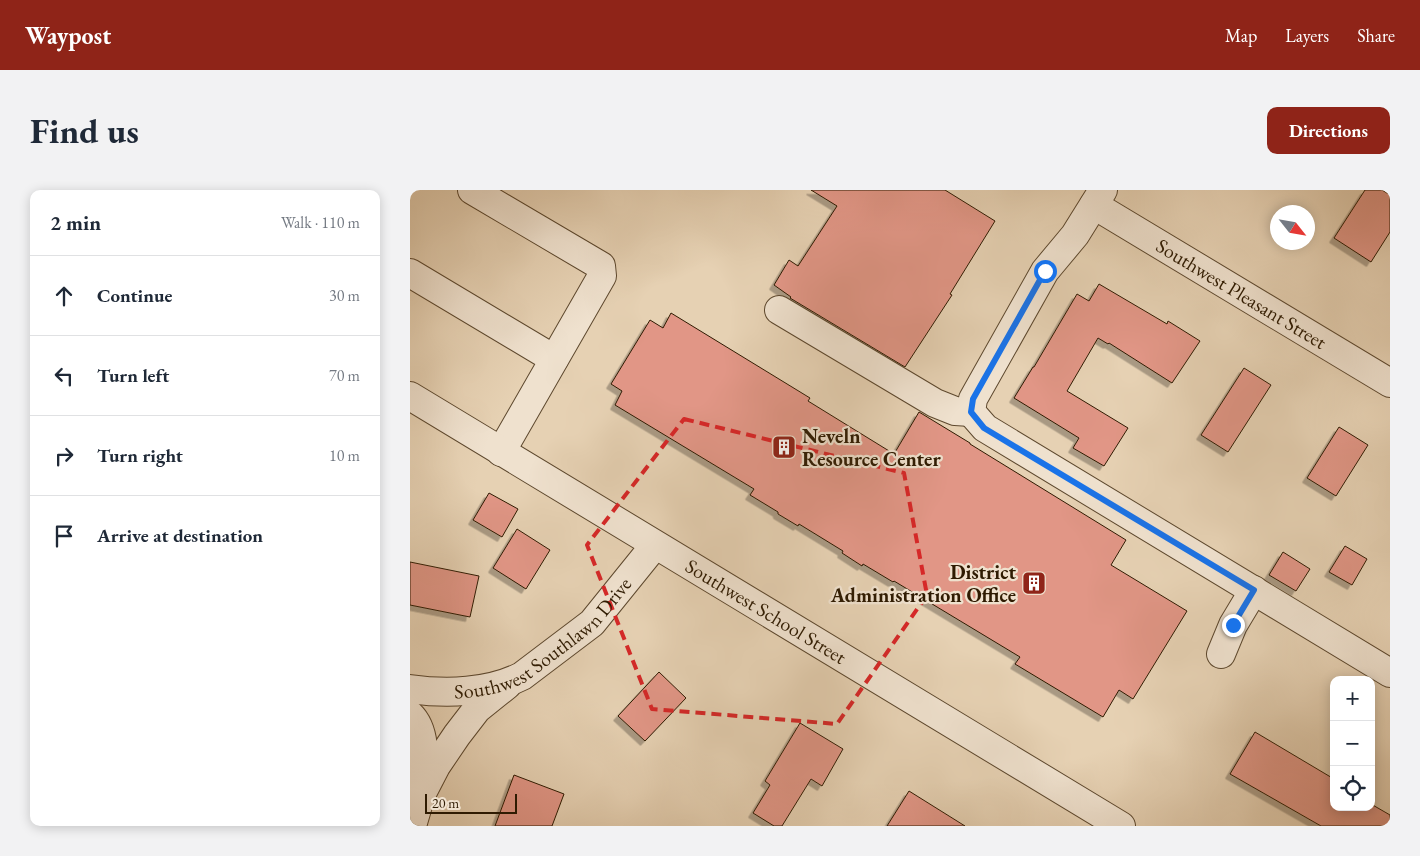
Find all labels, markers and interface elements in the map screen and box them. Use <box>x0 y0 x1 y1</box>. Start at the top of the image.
text: Waypost <box>25 20 111 51</box>
text: Map <box>1225 24 1257 47</box>
text: Layers <box>1285 24 1329 47</box>
text: Share <box>1357 24 1395 47</box>
button: Directions <box>1267 107 1390 154</box>
text: Find us <box>30 108 139 153</box>
north arrow <box>1270 205 1315 250</box>
text: 2 min <box>50 209 101 236</box>
text: Walk · 110 m <box>281 212 360 233</box>
street label: Southwest Pleasant Street <box>1151 232 1332 355</box>
route start <box>1034 260 1057 283</box>
icon: ahead <box>50 282 78 310</box>
text: Continue <box>97 283 172 308</box>
text: 30 m <box>329 285 360 306</box>
icon: left <box>50 362 78 390</box>
text: Turn left <box>97 363 169 388</box>
text: 70 m <box>329 365 360 386</box>
place label: Neveln Resource Center <box>802 423 941 472</box>
building icon: Neveln Resource Center <box>771 434 797 460</box>
icon: right <box>50 442 78 470</box>
text: Turn right <box>97 443 183 468</box>
text: 10 m <box>329 445 360 466</box>
icon: arrive <box>50 522 78 550</box>
text: Arrive at destination <box>97 523 263 548</box>
street label: Southwest School Street <box>681 553 852 670</box>
place label: District Administration Office <box>830 559 1016 608</box>
building icon: District Administration Office <box>1021 570 1047 596</box>
street label: Southwest Southlawn Drive <box>454 572 637 705</box>
route end <box>1222 614 1245 637</box>
map controls <box>1330 676 1375 811</box>
button: + <box>1330 676 1375 721</box>
button: − <box>1330 721 1375 766</box>
button: locate <box>1330 766 1375 811</box>
scale bar <box>425 791 518 814</box>
text: 20 m <box>432 794 459 812</box>

